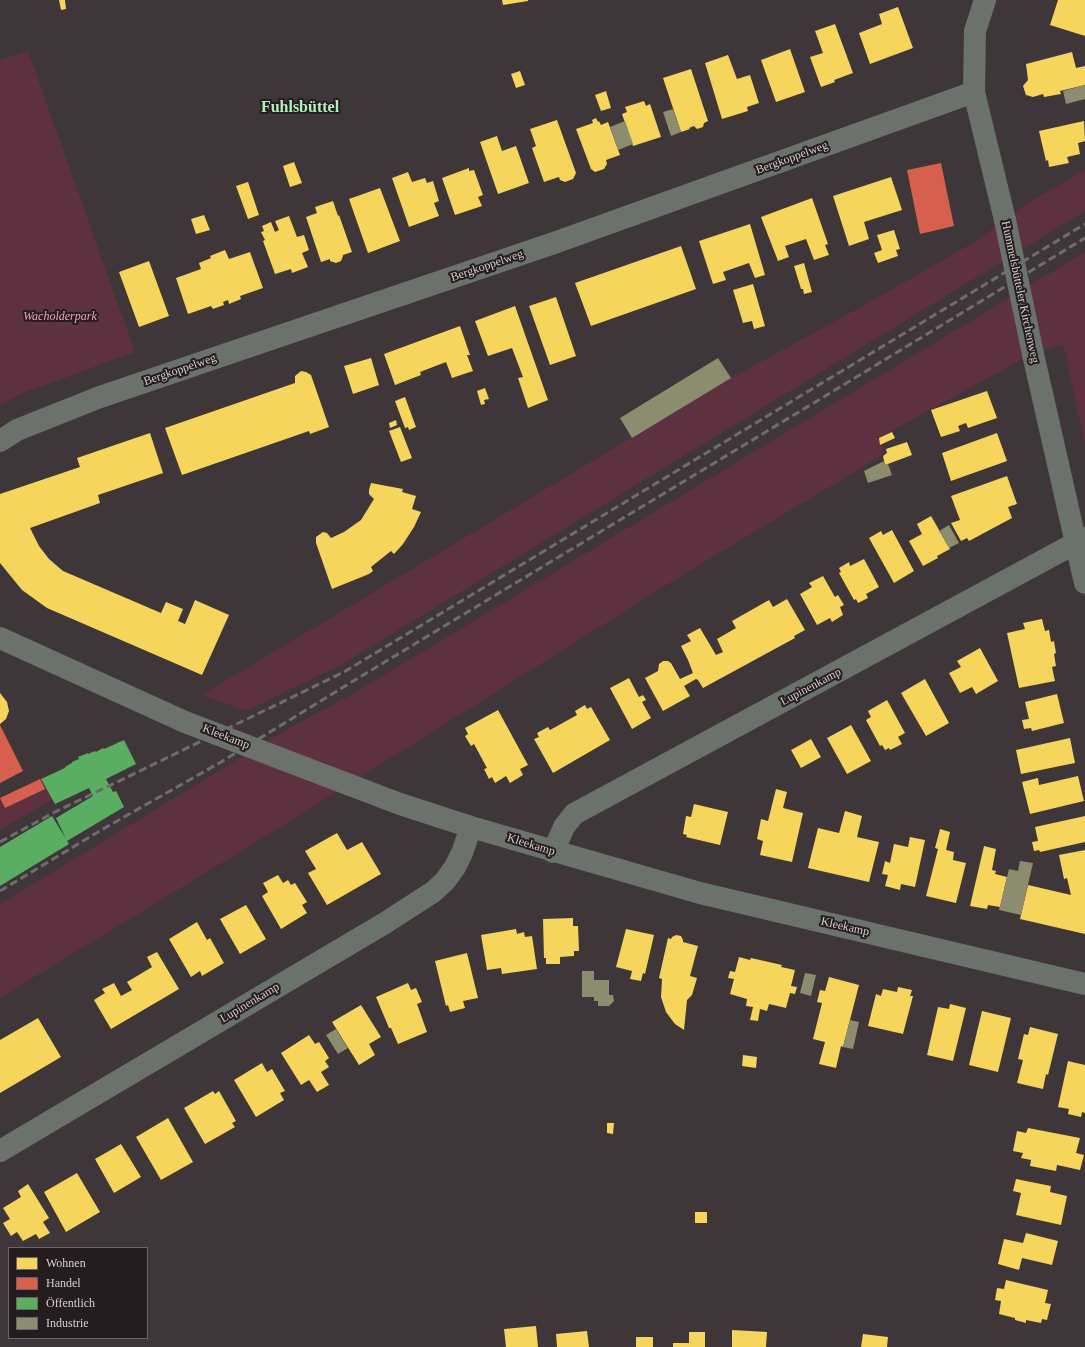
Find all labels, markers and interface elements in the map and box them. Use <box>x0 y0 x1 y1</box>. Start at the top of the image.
district label: Fuhlsbüttel <box>261 98 339 118</box>
street label: Bergkoppelweg <box>754 138 830 178</box>
street label: Hummelsbütteler Kirchenweg <box>998 220 1042 364</box>
street label: Bergkoppelweg <box>449 247 525 285</box>
park label: Wacholderpark <box>23 310 97 324</box>
street label: Bergkoppelweg <box>142 351 218 389</box>
street label: Lupinenkamp <box>778 665 844 709</box>
street label: Kleekamp <box>200 721 252 753</box>
street label: Kleekamp <box>505 831 557 859</box>
street label: Kleekamp <box>819 914 871 940</box>
street label: Lupinenkamp <box>218 980 282 1026</box>
legend <box>8 1247 148 1339</box>
text: Wohnen <box>46 1256 86 1270</box>
text: Handel <box>46 1276 81 1290</box>
text: Öffentlich <box>46 1296 95 1310</box>
text: Industrie <box>46 1316 89 1330</box>

